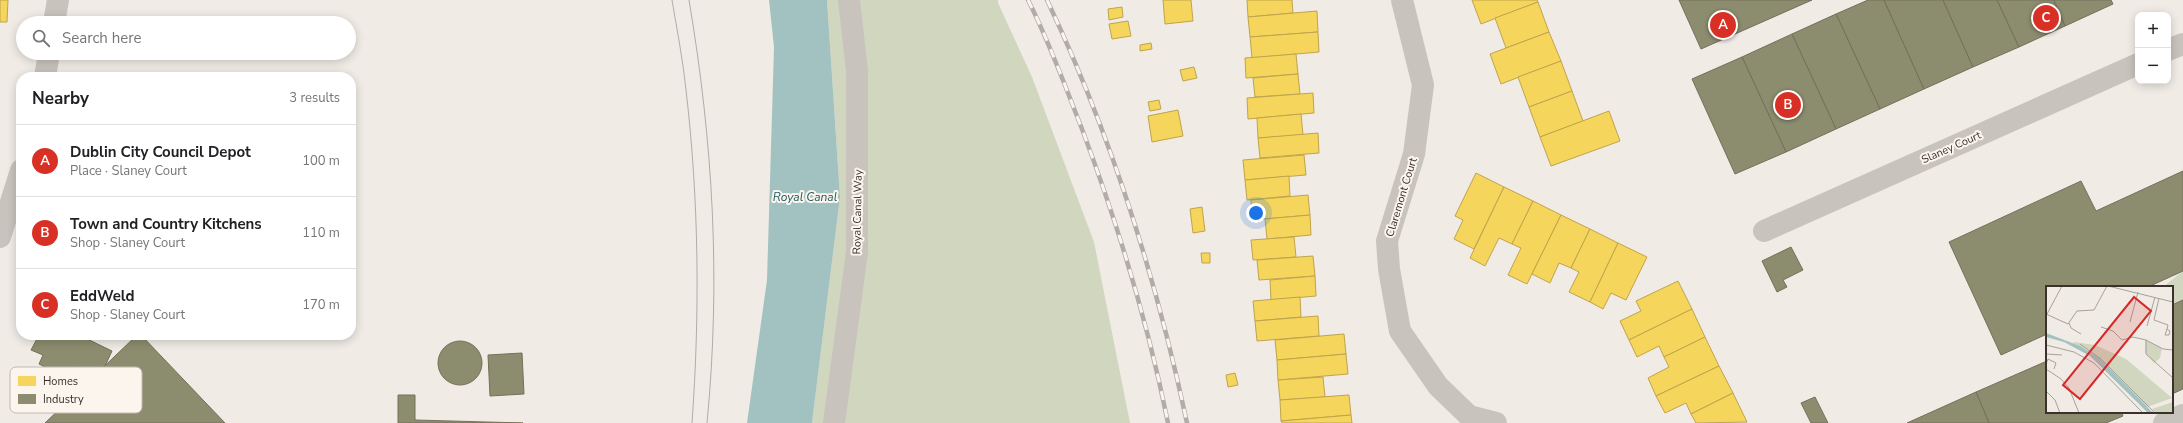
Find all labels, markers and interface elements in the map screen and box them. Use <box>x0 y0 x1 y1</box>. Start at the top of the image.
pin: C <box>2033 3 2059 33</box>
pin: A <box>1710 10 1736 40</box>
map controls <box>2135 12 2171 84</box>
button: + <box>2135 12 2171 48</box>
search box <box>16 16 356 60</box>
icon: search <box>30 27 52 49</box>
text: Search here <box>62 28 142 48</box>
button: − <box>2135 48 2171 84</box>
text: Nearby <box>32 87 89 110</box>
text: 3 results <box>289 89 340 107</box>
pin: B <box>1775 90 1801 120</box>
street label: Slaney Court <box>1919 128 1984 167</box>
text: Dublin City Council Depot <box>70 142 251 162</box>
text: A <box>40 152 50 170</box>
text: 100 m <box>302 152 340 170</box>
street label: Claremont Court <box>1382 156 1421 239</box>
text: Place · Slaney Court <box>70 162 187 180</box>
street label: Royal Canal Way <box>849 169 866 255</box>
water label: Royal Canal <box>773 189 838 205</box>
your location <box>1246 203 1266 223</box>
text: Town and Country Kitchens <box>70 214 262 234</box>
text: B <box>41 224 49 242</box>
text: 110 m <box>302 224 340 242</box>
text: Shop · Slaney Court <box>70 234 185 252</box>
text: EddWeld <box>70 286 135 306</box>
inset map <box>2046 286 2173 413</box>
text: C <box>41 296 49 314</box>
text: 170 m <box>302 296 340 314</box>
text: Shop · Slaney Court <box>70 306 185 324</box>
legend <box>10 367 142 413</box>
text: Homes <box>43 374 78 389</box>
text: Industry <box>43 392 84 407</box>

